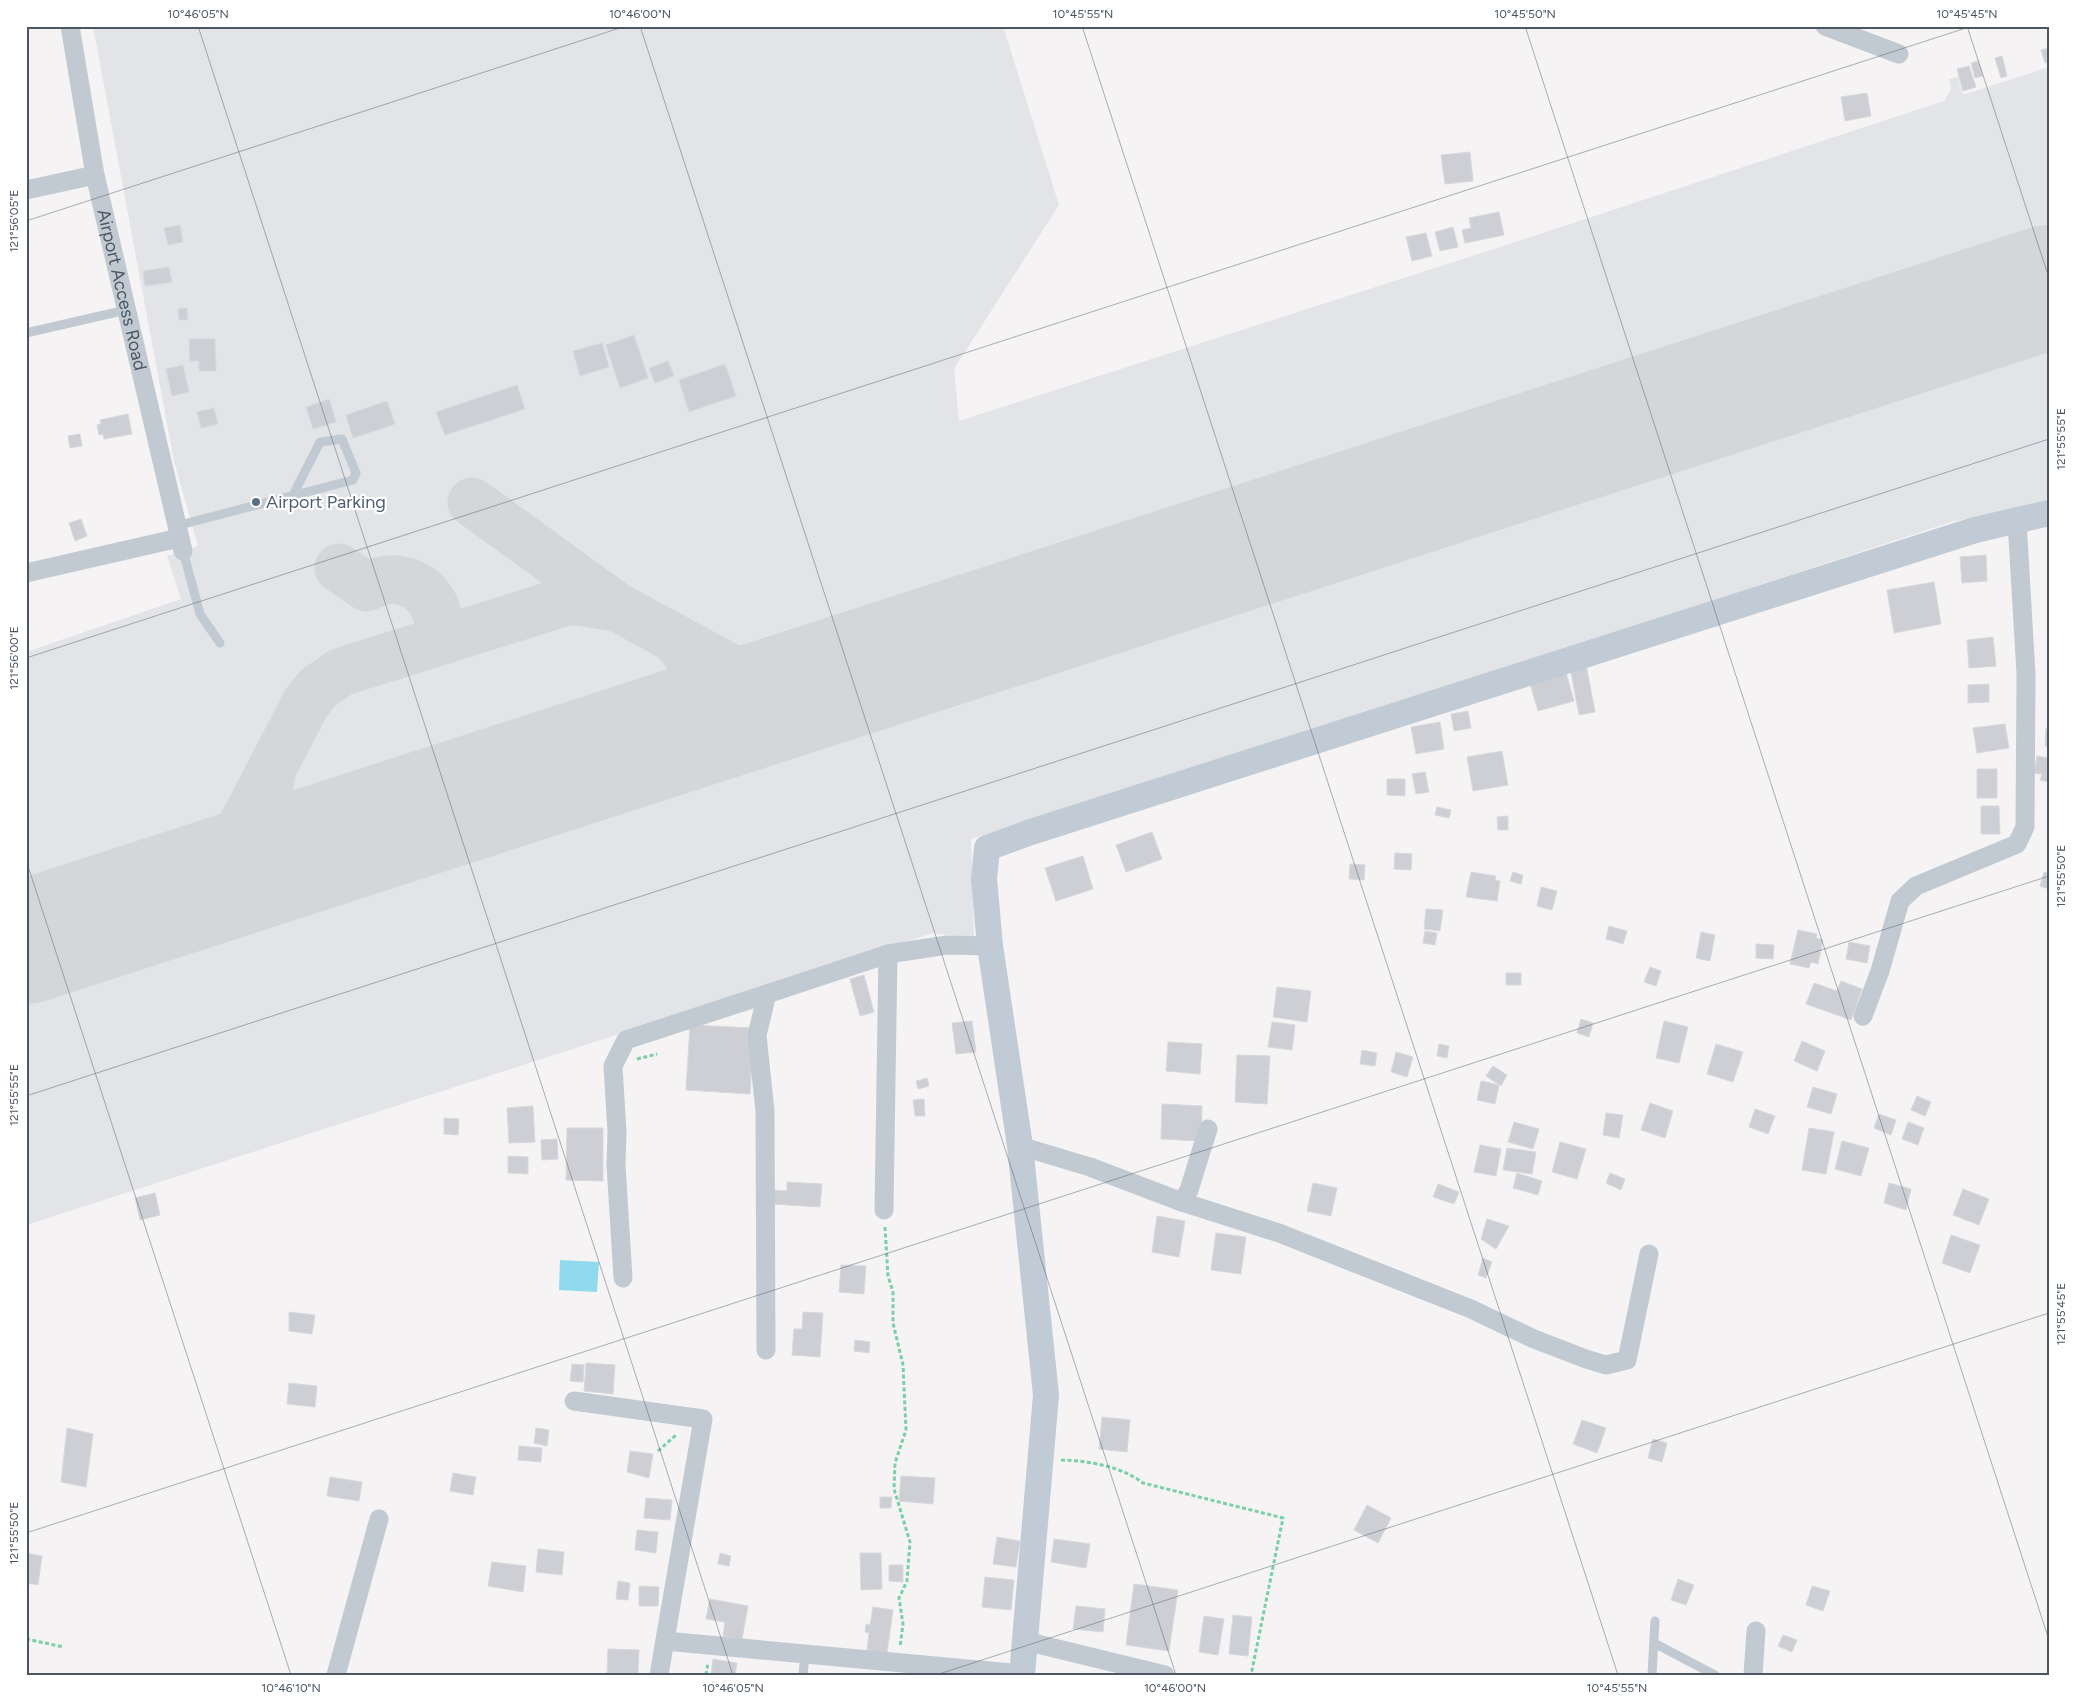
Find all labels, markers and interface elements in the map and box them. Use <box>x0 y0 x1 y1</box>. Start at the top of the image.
text: 10°46'05"N <box>167 7 229 21</box>
text: 10°46'00"N <box>609 7 671 21</box>
text: 10°45'55"N <box>1053 7 1113 21</box>
text: 10°45'50"N <box>1494 7 1556 21</box>
text: 10°45'45"N <box>1936 7 1998 21</box>
text: 121°56'05"E <box>7 190 21 252</box>
street label: Airport Access Road <box>92 207 151 373</box>
text: 121°55'55"E <box>2054 408 2068 470</box>
place label: Airport Parking <box>266 491 386 513</box>
marker: Airport Parking <box>250 496 262 508</box>
text: 121°56'00"E <box>7 626 21 690</box>
text: 121°55'50"E <box>2054 845 2068 907</box>
text: 121°55'55"E <box>7 1064 21 1126</box>
text: 121°55'45"E <box>2054 1283 2068 1345</box>
text: 121°55'50"E <box>7 1502 21 1564</box>
text: 10°46'10"N <box>261 1681 321 1695</box>
text: 10°46'05"N <box>702 1681 764 1695</box>
text: 10°46'00"N <box>1144 1681 1206 1695</box>
text: 10°45'55"N <box>1587 1681 1647 1695</box>

